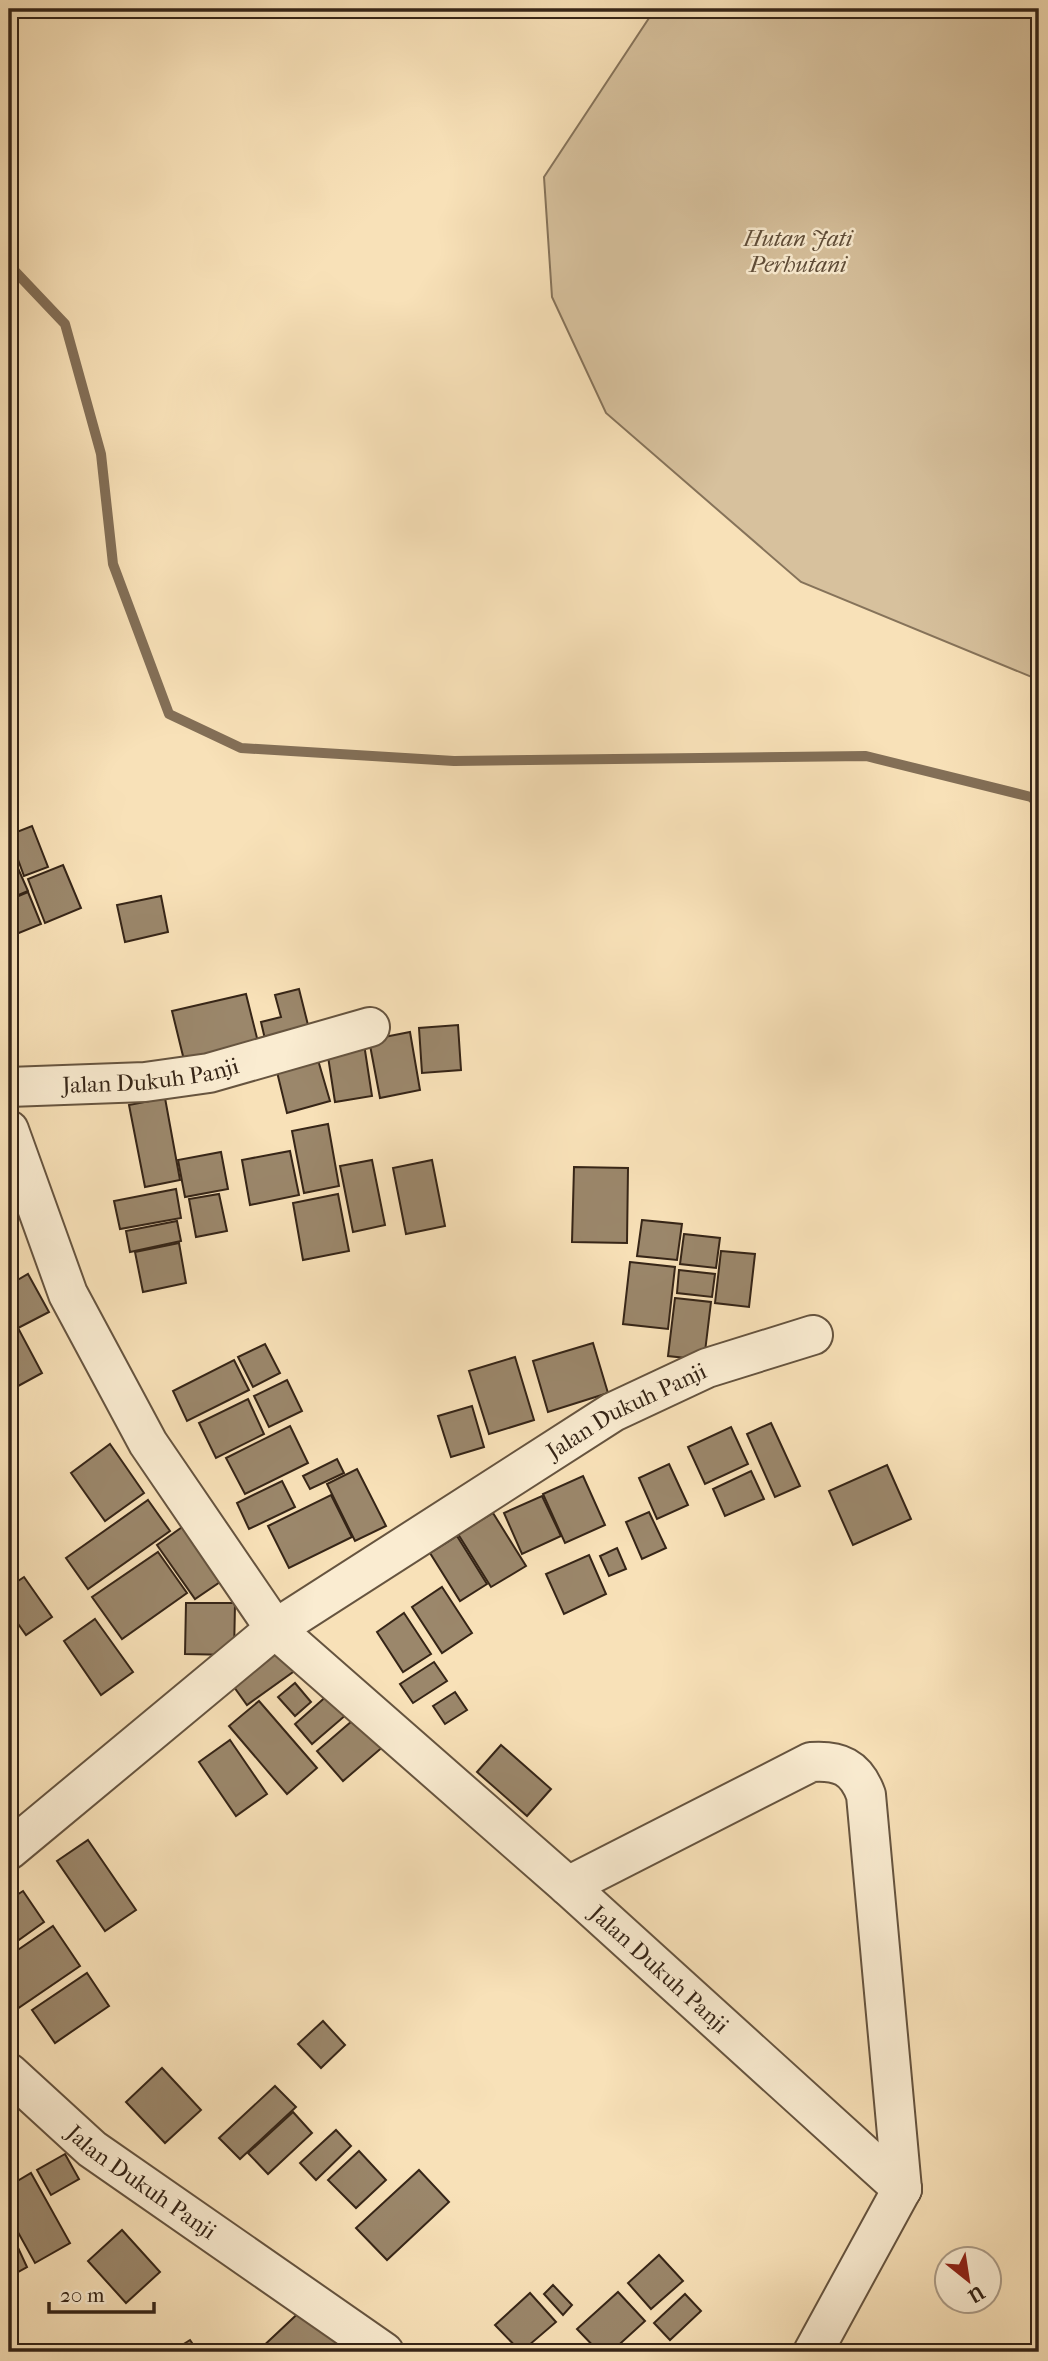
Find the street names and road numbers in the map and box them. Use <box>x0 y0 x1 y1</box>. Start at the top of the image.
street label: Jalan Dukuh Panji <box>60 1052 242 1099</box>
street label: Jalan Dukuh Panji <box>540 1357 711 1466</box>
street label: Jalan Dukuh Panji <box>583 1898 734 2039</box>
street label: Jalan Dukuh Panji <box>59 2118 221 2245</box>

